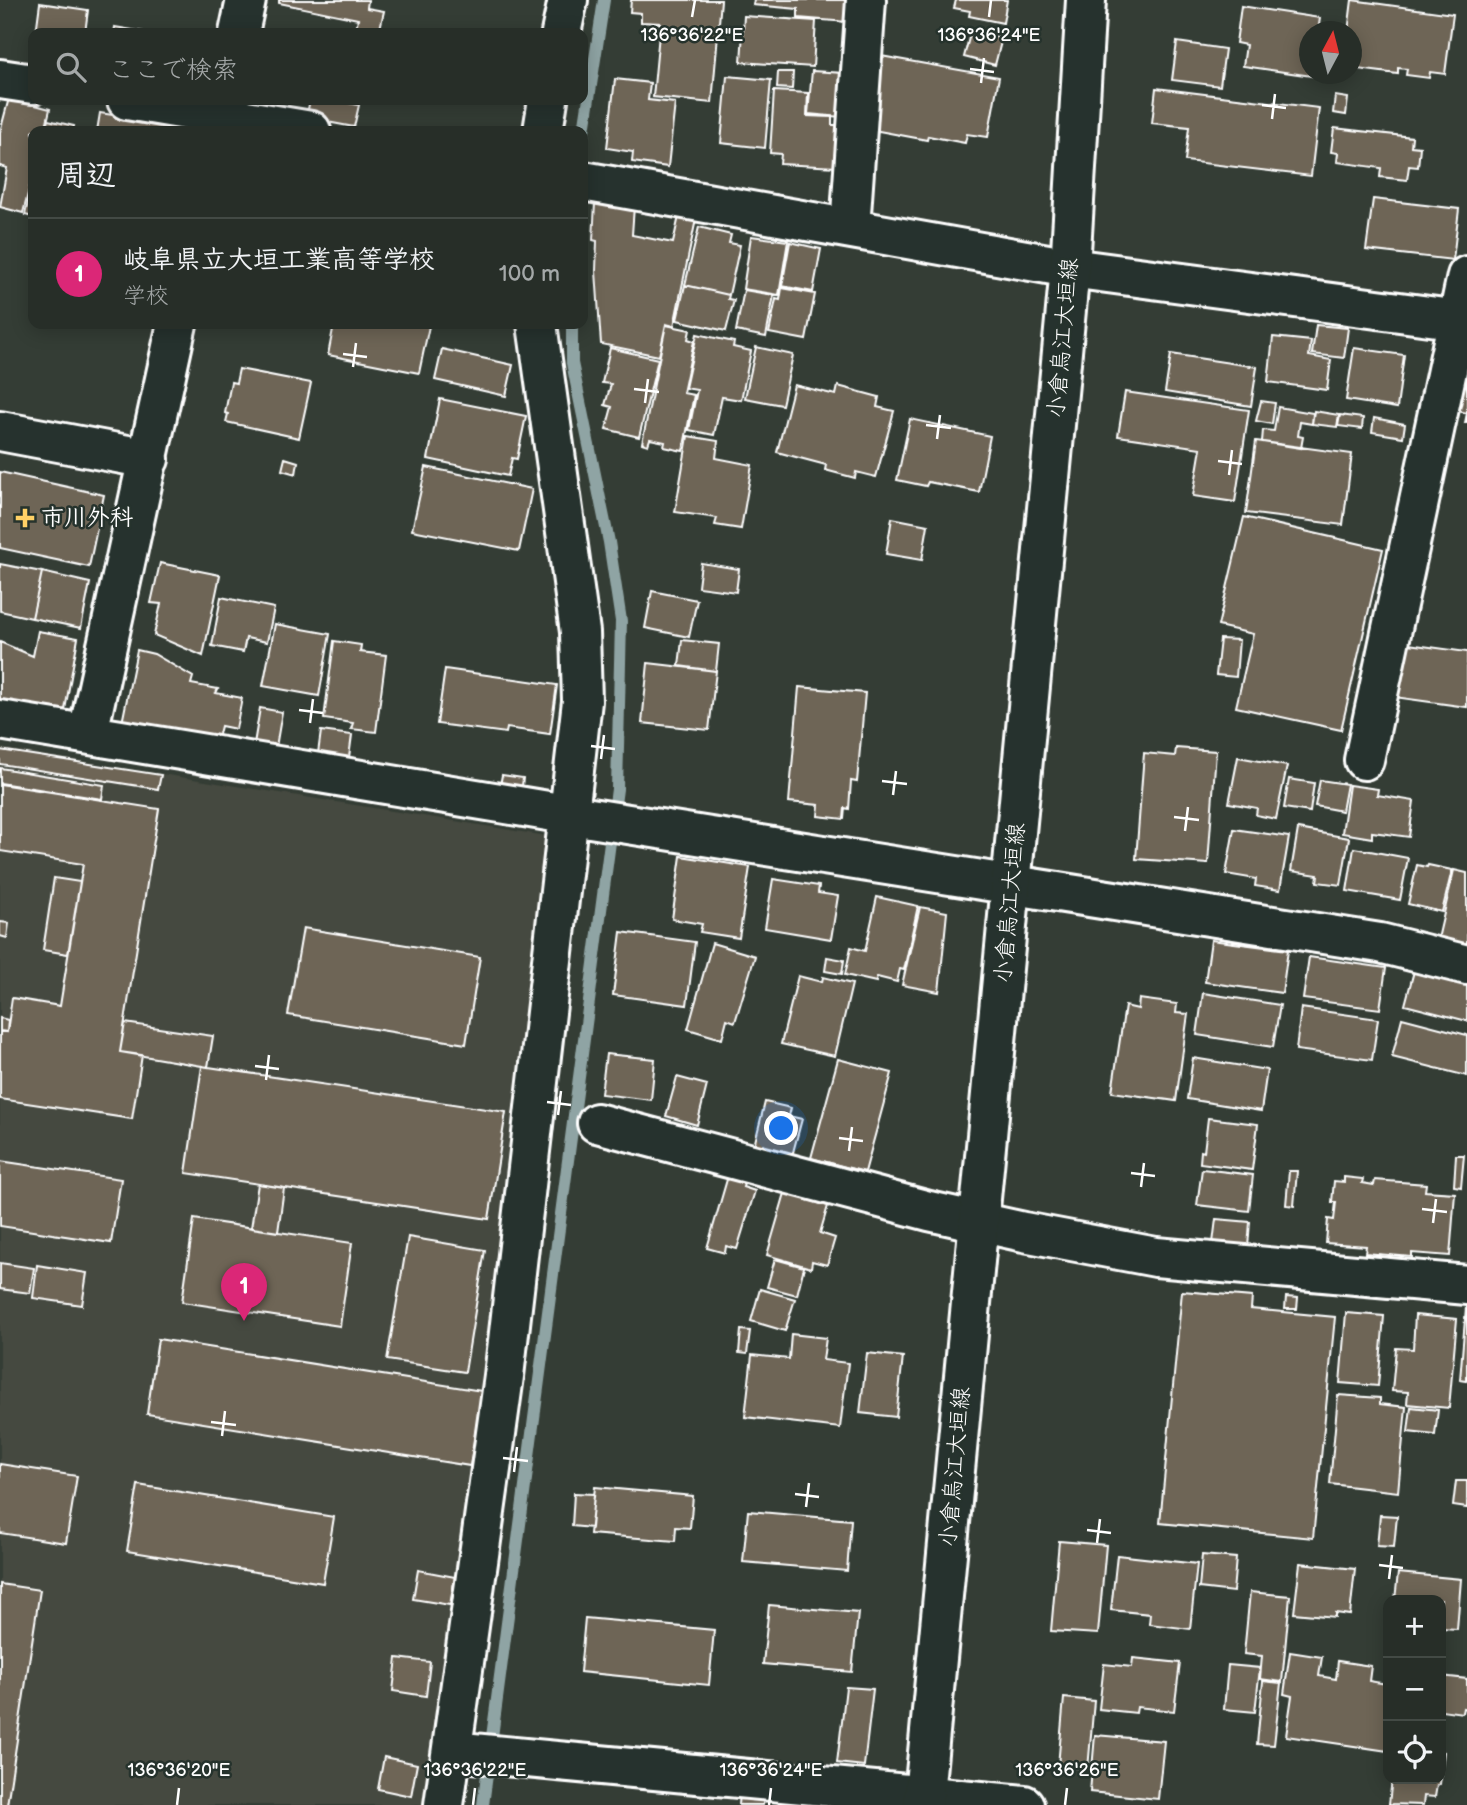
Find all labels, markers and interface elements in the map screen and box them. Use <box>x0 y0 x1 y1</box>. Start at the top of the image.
north arrow <box>1299 21 1362 84</box>
text: 136°36'22"E <box>641 25 744 46</box>
text: 136°36'24"E <box>938 25 1041 46</box>
search box <box>28 28 588 105</box>
icon: search <box>52 48 90 86</box>
text: ここで検索 <box>108 55 238 86</box>
text: 周辺 <box>56 158 116 194</box>
text: 岐阜県立大垣工業高等学校 <box>123 245 435 276</box>
street label: 小倉烏江大垣線 <box>1042 257 1084 419</box>
text: 1 <box>74 260 84 288</box>
text: 100 m <box>499 260 560 288</box>
text: 学校 <box>123 282 169 310</box>
place label: 市川外科 <box>41 504 133 532</box>
marker: 市川外科 <box>15 508 35 528</box>
street label: 小倉烏江大垣線 <box>989 822 1031 984</box>
your location <box>764 1111 798 1145</box>
pin: 1 <box>221 1263 267 1321</box>
street label: 小倉烏江大垣線 <box>934 1386 976 1548</box>
map controls <box>1383 1595 1446 1784</box>
button: + <box>1383 1595 1446 1658</box>
button: − <box>1383 1658 1446 1721</box>
button: locate <box>1383 1721 1446 1784</box>
text: 136°36'20"E <box>128 1760 231 1781</box>
text: 136°36'22"E <box>424 1760 527 1781</box>
text: 136°36'24"E <box>720 1760 823 1781</box>
text: 136°36'26"E <box>1015 1760 1119 1781</box>

